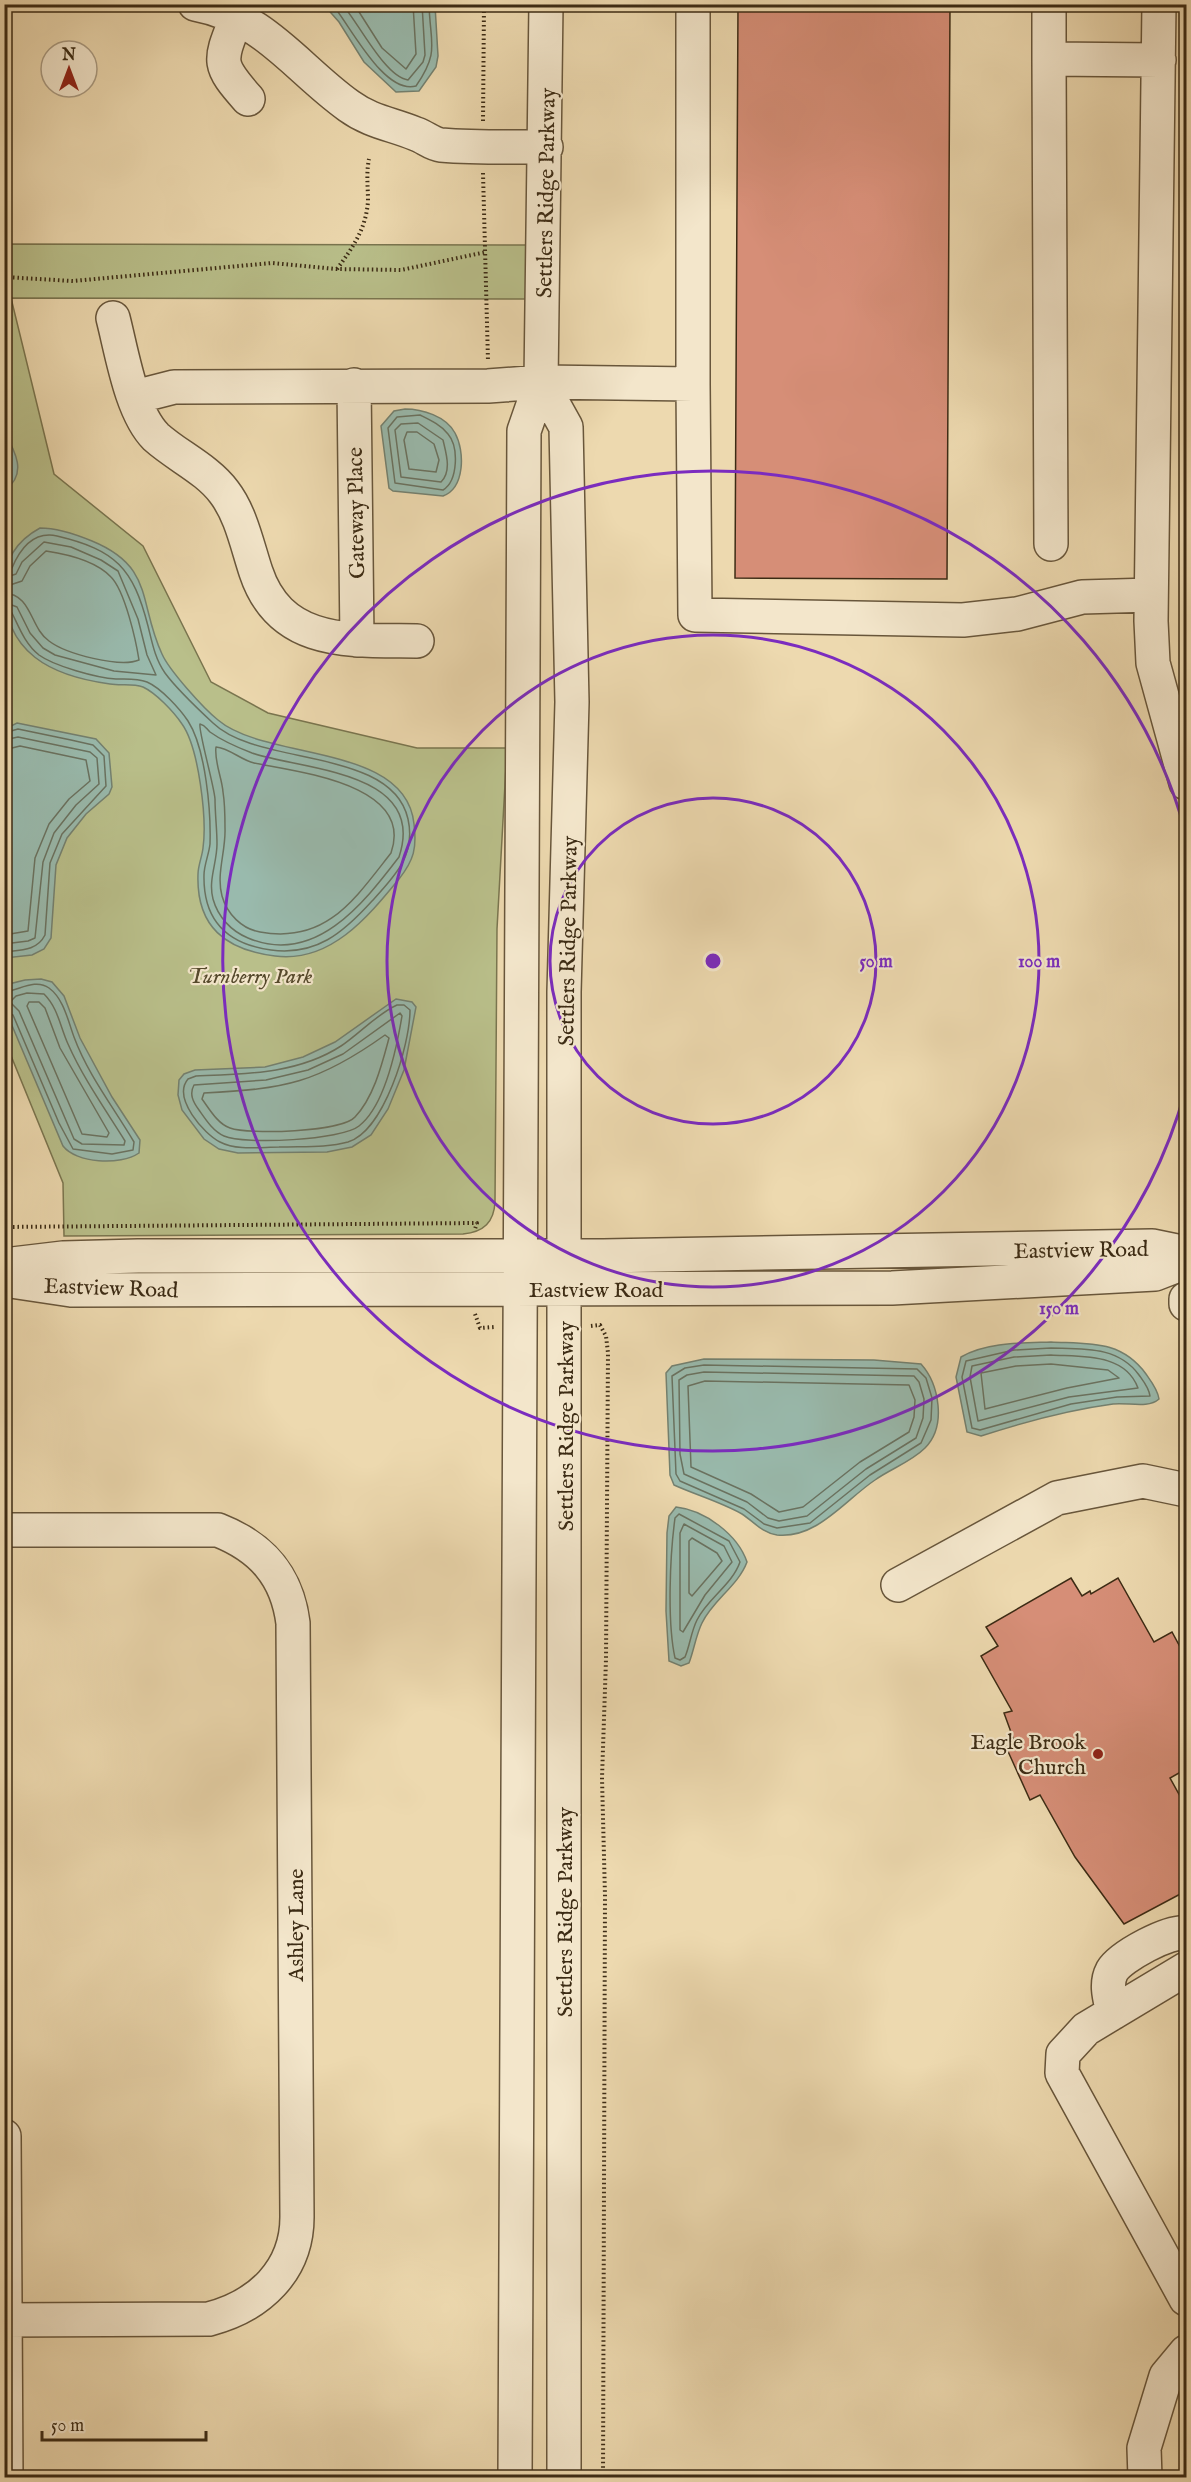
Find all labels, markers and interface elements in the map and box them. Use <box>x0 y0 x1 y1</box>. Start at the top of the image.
north arrow <box>39 39 99 99</box>
text: N <box>61 46 76 66</box>
street label: Settlers Ridge Parkway <box>531 87 563 298</box>
street label: Gateway Place <box>342 447 372 579</box>
street label: Settlers Ridge Parkway <box>553 835 585 1046</box>
centre of rings <box>703 951 723 971</box>
text: 50 m <box>859 951 893 974</box>
text: 100 m <box>1018 951 1060 974</box>
park label: Turnberry Park <box>188 963 312 991</box>
street label: Eastview Road <box>1013 1236 1149 1266</box>
street label: Eastview Road <box>43 1273 179 1305</box>
street label: Eastview Road <box>529 1277 664 1305</box>
text: 150 m <box>1039 1298 1079 1321</box>
street label: Settlers Ridge Parkway <box>553 1321 581 1531</box>
place label: Eagle Brook Church <box>970 1729 1086 1782</box>
marker: Eagle Brook Church <box>1091 1747 1105 1761</box>
street label: Settlers Ridge Parkway <box>552 1807 580 2017</box>
street label: Ashley Lane <box>283 1869 311 1982</box>
scale bar <box>42 2404 206 2442</box>
text: 50 m <box>51 2415 84 2438</box>

